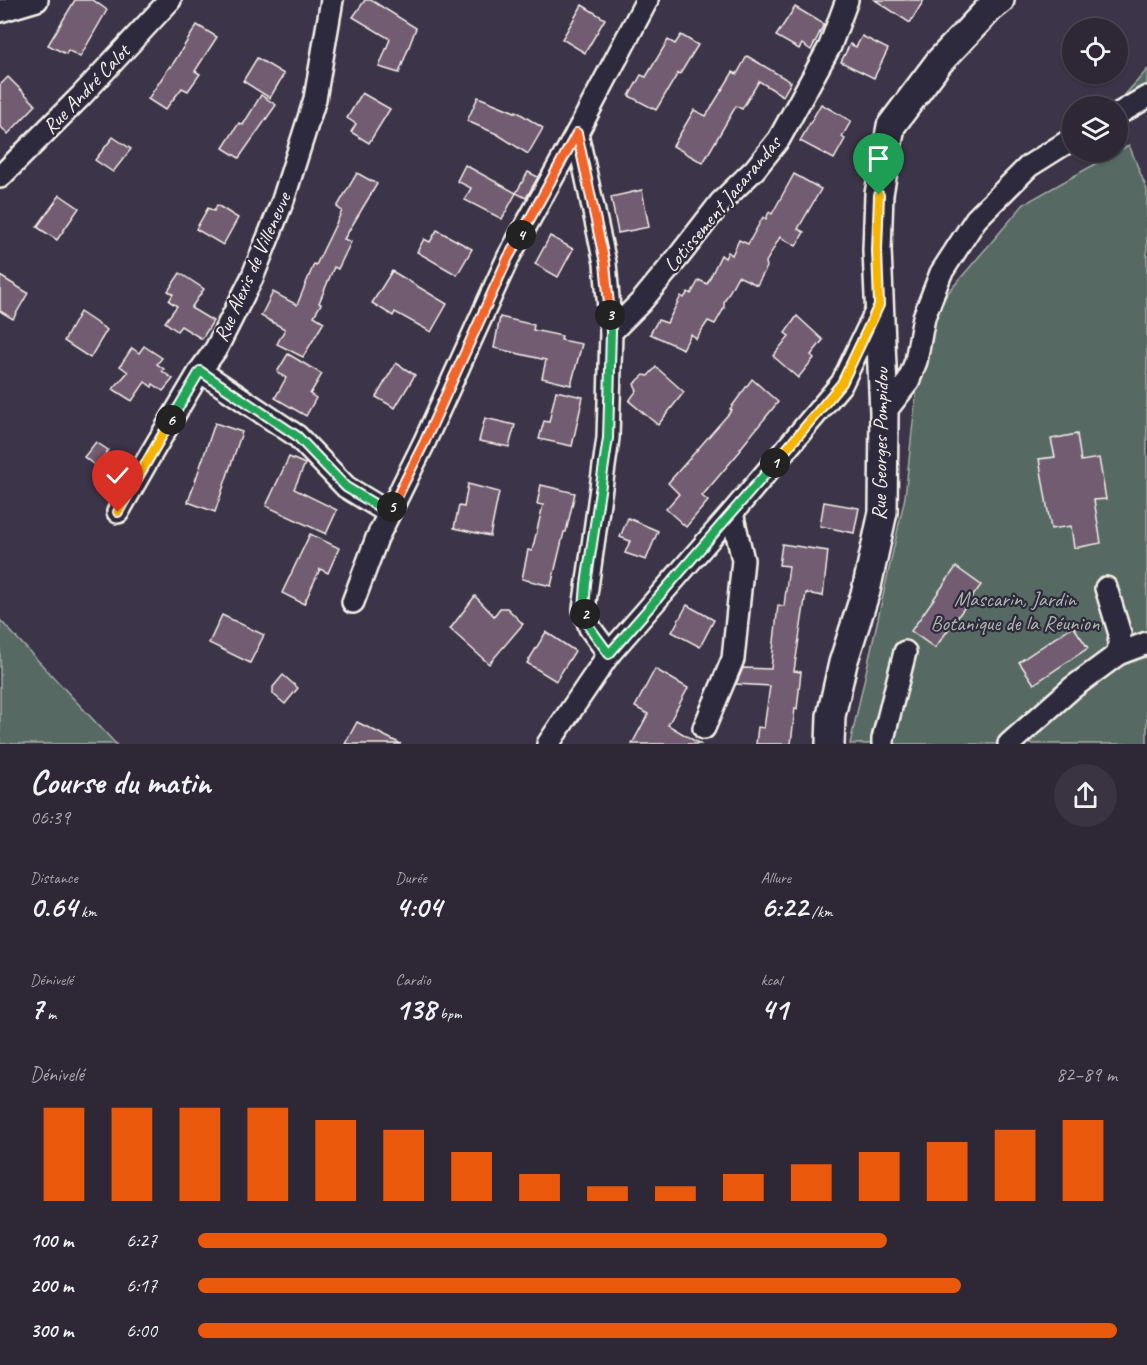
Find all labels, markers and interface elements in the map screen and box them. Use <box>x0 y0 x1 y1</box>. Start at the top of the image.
map controls <box>1062 18 1128 162</box>
button: locate <box>1062 18 1128 84</box>
street label: Rue André Calot <box>37 37 137 139</box>
button: layers <box>1062 96 1128 162</box>
street label: Lotissement Jacarandas <box>658 129 788 277</box>
pin <box>853 133 904 195</box>
icon: arrive <box>862 142 895 175</box>
street label: Rue Alexis de Villeneuve <box>207 186 297 346</box>
pin: 4 <box>506 220 536 250</box>
text: 4 <box>517 225 525 245</box>
pin: 3 <box>595 300 625 330</box>
text: 3 <box>606 305 614 325</box>
street label: Rue Georges Pompidou <box>866 366 894 521</box>
pin: 6 <box>156 405 186 435</box>
text: 6 <box>167 410 175 430</box>
pin: 1 <box>760 448 790 478</box>
pin <box>92 450 143 512</box>
text: 1 <box>771 453 779 473</box>
icon: check <box>101 459 134 492</box>
pin: 5 <box>377 492 407 522</box>
text: 5 <box>389 497 395 517</box>
park label: Mascarin, Jardin Botanique de la Réunion <box>931 586 1100 636</box>
pin: 2 <box>570 599 600 629</box>
text: 2 <box>581 604 589 624</box>
text: Course du matin <box>30 761 211 803</box>
button: share <box>1054 764 1117 827</box>
text: 06:39 <box>30 805 70 830</box>
text: Distance <box>30 868 78 888</box>
text: Durée <box>395 868 427 888</box>
text: Allure <box>761 868 791 888</box>
text: 0.64 <box>30 888 77 926</box>
text: 4:04 <box>395 888 442 926</box>
text: 6:22 <box>761 888 808 926</box>
text: km <box>77 902 97 922</box>
text: /km <box>808 902 833 922</box>
text: Dénivelé <box>30 970 73 990</box>
text: Cardio <box>395 970 431 990</box>
text: kcal <box>761 970 782 990</box>
text: 7 <box>30 990 43 1028</box>
text: 138 <box>395 990 436 1028</box>
text: 41 <box>761 990 788 1028</box>
text: m <box>43 1004 56 1024</box>
text: bpm <box>436 1004 462 1024</box>
text: Dénivelé <box>30 1062 84 1087</box>
text: 82–89 m <box>1056 1062 1117 1087</box>
text: 100 m <box>30 1228 73 1253</box>
text: 6:27 <box>126 1228 157 1253</box>
text: 200 m <box>30 1273 73 1298</box>
text: 6:17 <box>126 1273 157 1298</box>
text: 300 m <box>30 1318 73 1343</box>
text: 6:00 <box>126 1318 157 1343</box>

